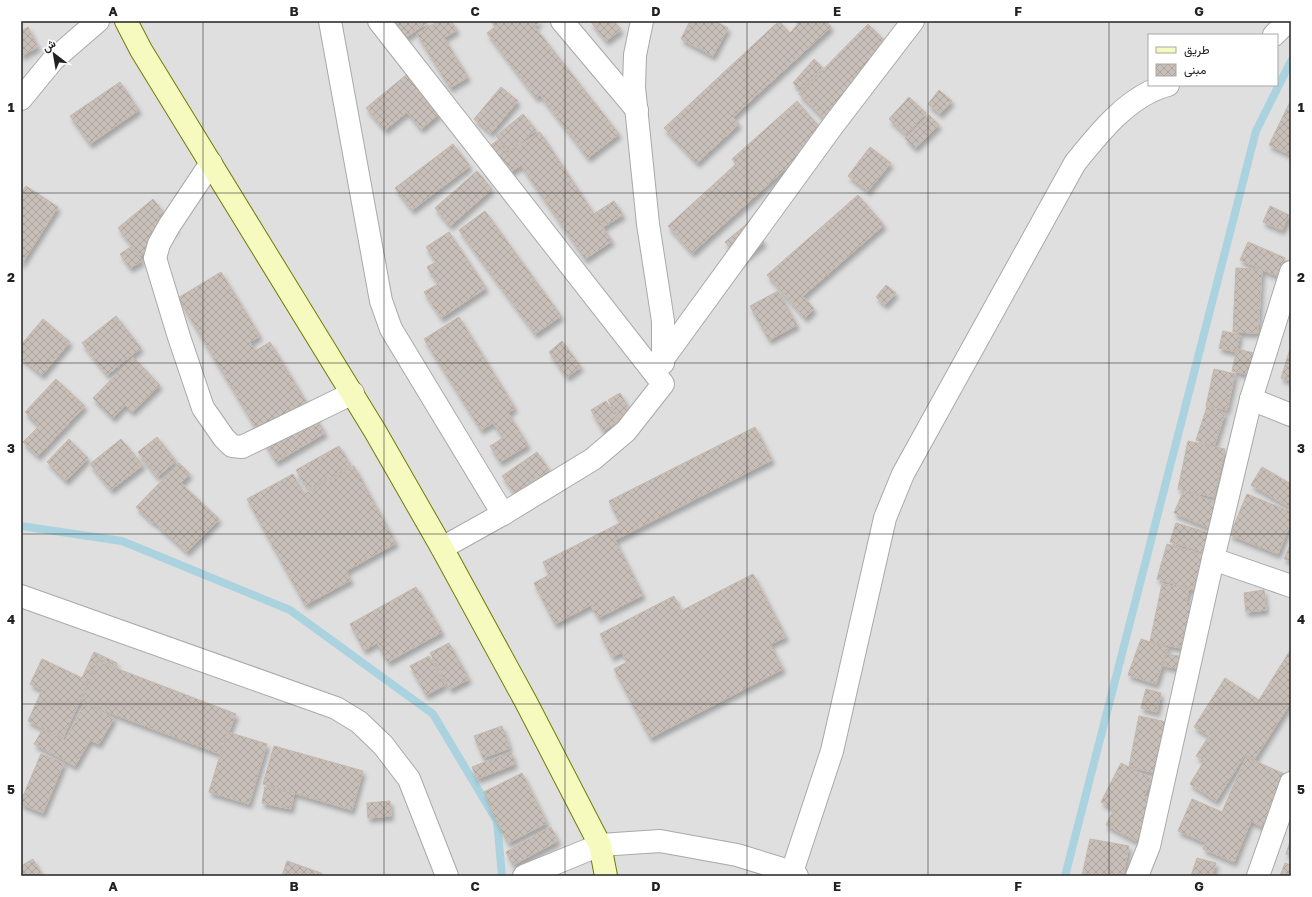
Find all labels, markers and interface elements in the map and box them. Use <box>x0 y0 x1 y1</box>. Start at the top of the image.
text: A <box>108 3 118 19</box>
text: B <box>289 3 299 19</box>
text: C <box>470 3 480 19</box>
text: D <box>651 3 661 19</box>
text: E <box>833 3 841 19</box>
text: F <box>1014 3 1022 19</box>
text: G <box>1194 3 1204 19</box>
north arrow <box>34 34 74 74</box>
legend <box>1148 34 1278 86</box>
text: ش <box>40 36 58 55</box>
text: طريق <box>1184 42 1210 58</box>
text: مبنى <box>1184 62 1206 78</box>
text: 1 <box>8 99 15 115</box>
text: 1 <box>1298 99 1305 115</box>
text: 2 <box>7 269 15 285</box>
text: 2 <box>1297 269 1305 285</box>
text: 3 <box>7 440 15 456</box>
text: 3 <box>1297 440 1305 456</box>
text: 4 <box>7 611 15 627</box>
text: 4 <box>1297 611 1305 627</box>
text: 5 <box>7 781 15 797</box>
text: 5 <box>1297 781 1305 797</box>
text: A <box>108 878 118 894</box>
text: B <box>289 878 299 894</box>
text: C <box>470 878 480 894</box>
text: D <box>651 878 661 894</box>
text: E <box>833 878 841 894</box>
text: F <box>1014 878 1022 894</box>
text: G <box>1194 878 1204 894</box>

